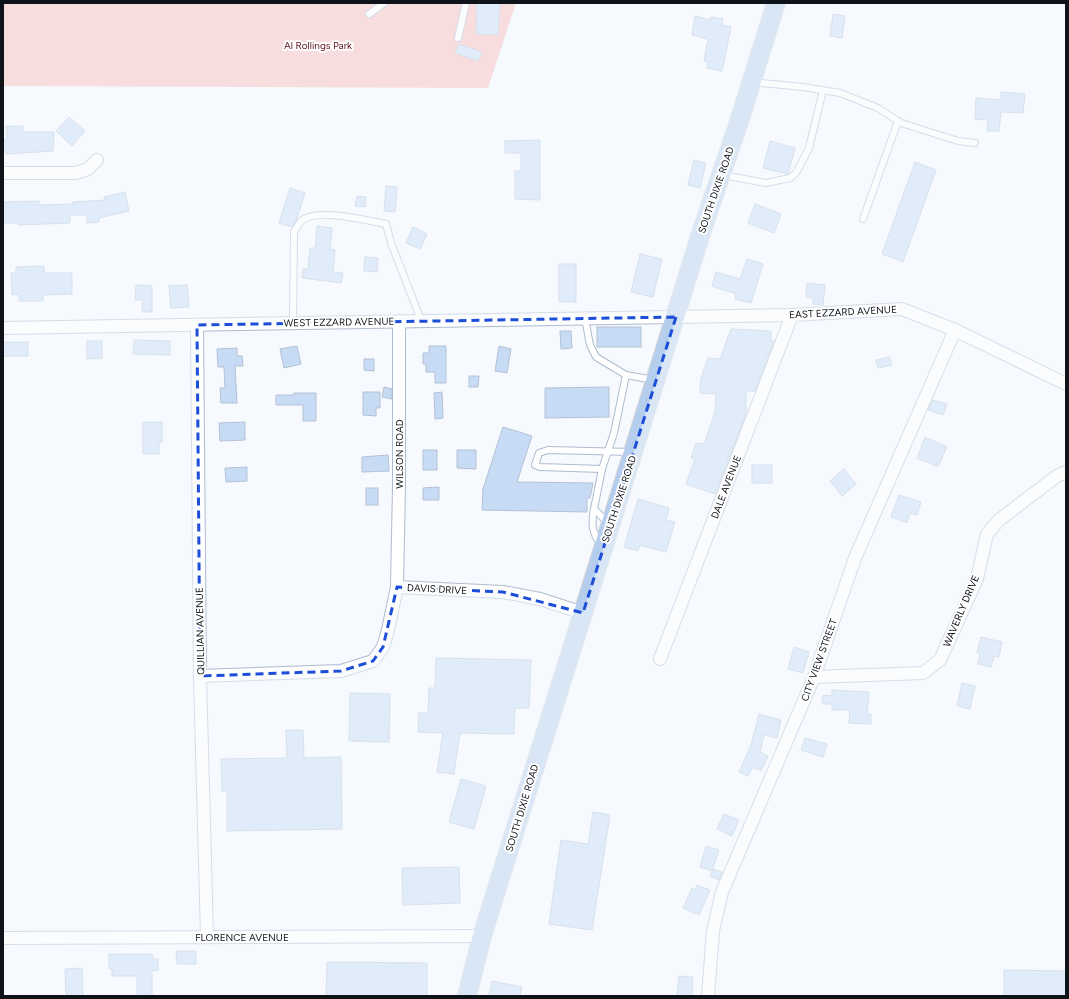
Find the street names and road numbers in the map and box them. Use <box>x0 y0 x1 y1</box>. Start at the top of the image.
street label: SOUTH DIXIE ROAD <box>695 145 737 235</box>
street label: EAST EZZARD AVENUE <box>789 303 897 321</box>
street label: WEST EZZARD AVENUE <box>284 315 395 329</box>
street label: WILSON ROAD <box>393 419 406 489</box>
street label: DALE AVENUE <box>708 453 744 521</box>
street label: SOUTH DIXIE ROAD <box>599 454 639 544</box>
street label: WAVERLY DRIVE <box>940 573 982 649</box>
street label: DAVIS DRIVE <box>407 581 467 597</box>
street label: QUILLIAN AVENUE <box>193 587 207 675</box>
street label: CITY VIEW STREET <box>798 617 840 703</box>
street label: SOUTH DIXIE ROAD <box>502 763 542 853</box>
street label: FLORENCE AVENUE <box>195 931 289 944</box>

